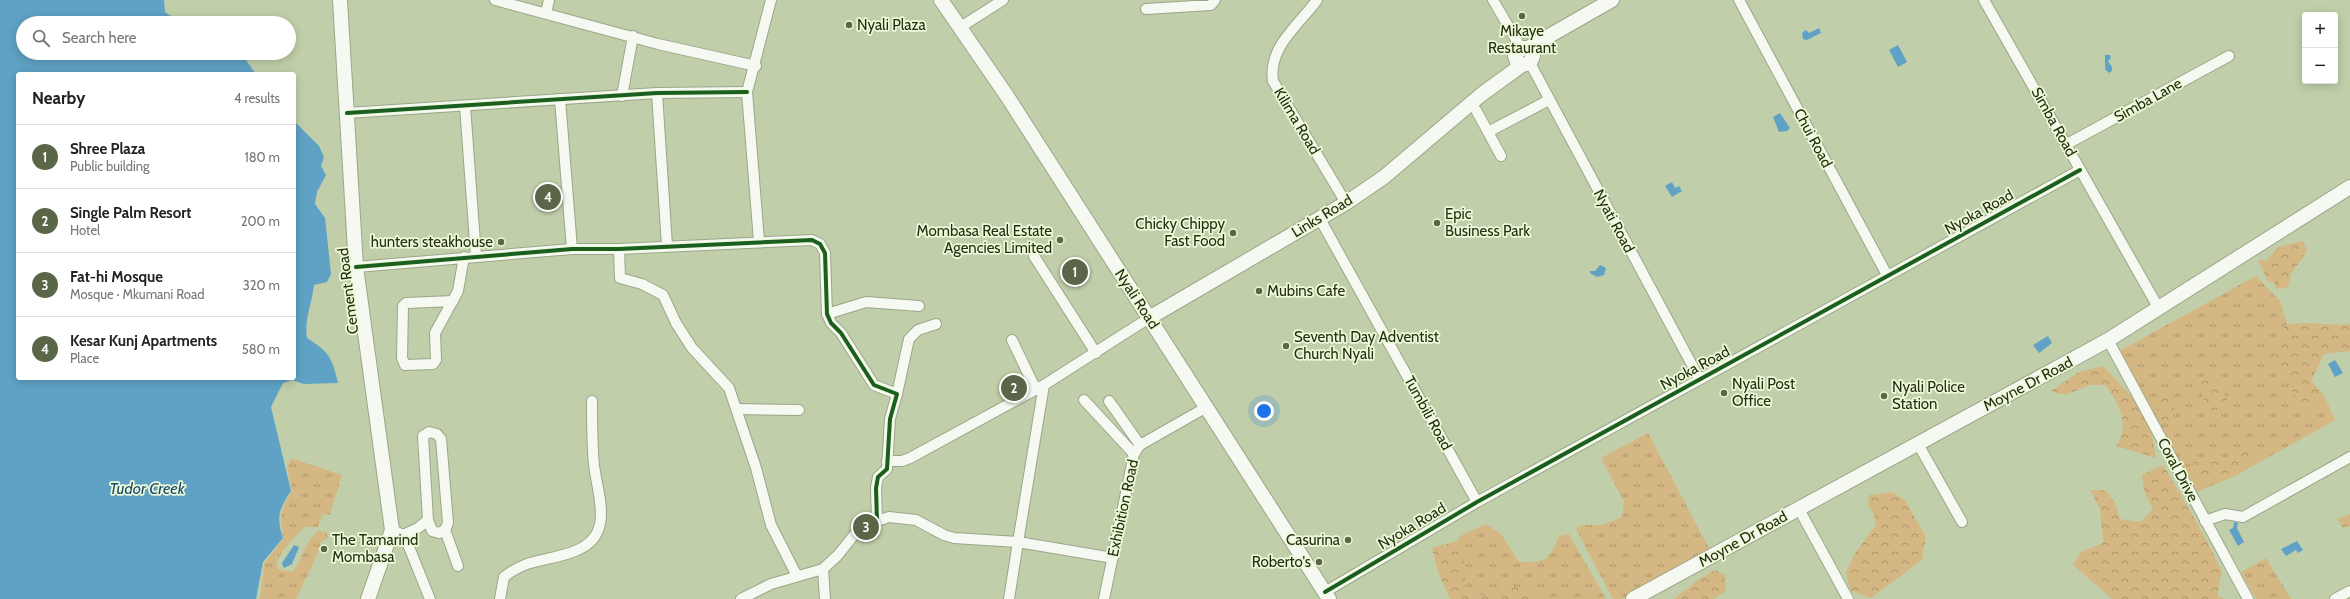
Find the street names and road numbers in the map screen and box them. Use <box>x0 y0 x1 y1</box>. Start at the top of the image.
street label: Simba Lane <box>2111 74 2185 126</box>
street label: Kilima Road <box>1270 84 1324 158</box>
street label: Simba Road <box>2028 84 2080 160</box>
street label: Chui Road <box>1790 105 1836 171</box>
street label: Nyati Road <box>1590 186 1638 256</box>
street label: Nyoka Road <box>1941 186 2017 238</box>
street label: Links Road <box>1288 191 1356 241</box>
street label: Cement Road <box>334 247 362 335</box>
street label: Nyali Road <box>1111 266 1163 332</box>
street label: Nyoka Road <box>1657 342 1733 394</box>
street label: Moyne Dr Road <box>1980 353 2076 415</box>
street label: Tumbili Road <box>1400 373 1456 453</box>
street label: Coral Drive <box>2154 435 2202 505</box>
street label: Exhibition Road <box>1104 458 1142 558</box>
street label: Nyoka Road <box>1375 499 1449 553</box>
street label: Moyne Dr Road <box>1696 507 1790 571</box>

